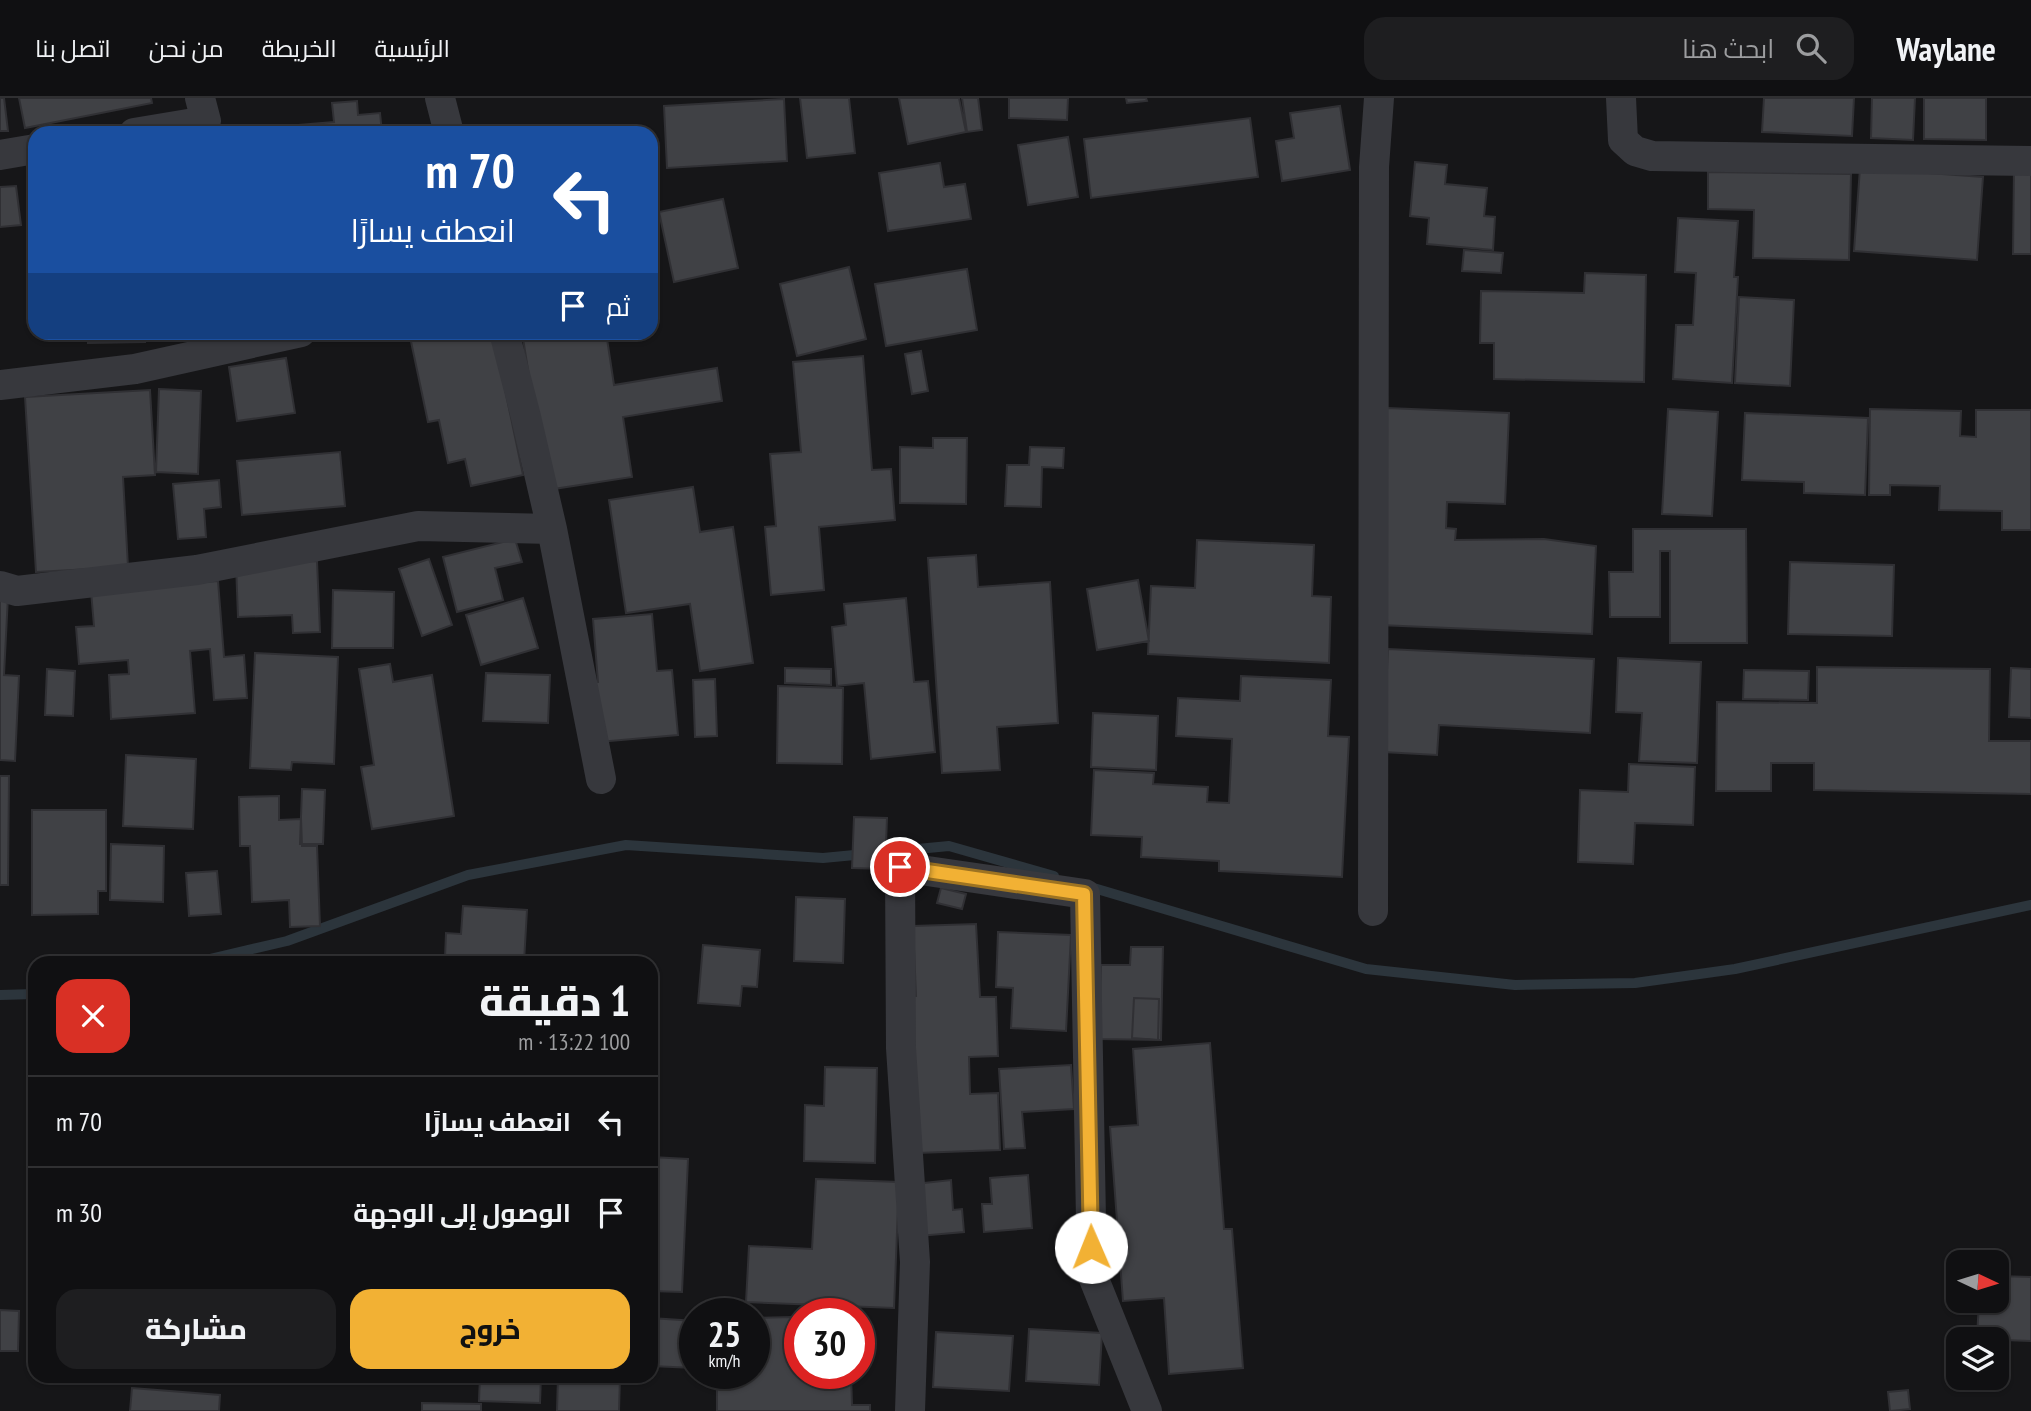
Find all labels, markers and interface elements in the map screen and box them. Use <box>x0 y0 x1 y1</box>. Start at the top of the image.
search box <box>1364 17 1854 80</box>
text: Waylane <box>1896 27 1996 70</box>
icon: search <box>1792 29 1830 67</box>
text: ابحث هنا <box>1682 32 1774 65</box>
text: اتصل بنا <box>35 33 111 64</box>
text: من نحن <box>149 33 224 64</box>
text: الخريطة <box>262 33 337 64</box>
text: الرئيسية <box>375 33 450 64</box>
text: 70 m <box>426 138 515 202</box>
icon: left <box>539 154 630 245</box>
text: انعطف يسارًا <box>350 209 515 251</box>
icon: arrive <box>554 287 592 325</box>
text: ثم <box>606 290 630 323</box>
pin <box>870 837 930 897</box>
icon: arrive <box>881 848 919 886</box>
text: 1 دقيقة <box>479 973 630 1028</box>
button: close <box>56 979 130 1053</box>
text: 100 m · 13:22 <box>518 1027 630 1056</box>
icon: left <box>592 1103 630 1141</box>
text: 70 m <box>56 1105 102 1138</box>
text: انعطف يسارًا <box>424 1105 571 1138</box>
icon: arrive <box>592 1194 630 1232</box>
text: 30 m <box>56 1196 102 1229</box>
text: الوصول إلى الوجهة <box>353 1196 571 1229</box>
position arrow <box>1054 1210 1128 1284</box>
north arrow <box>1946 1250 2009 1312</box>
map controls <box>1946 1250 2009 1390</box>
button: مشاركة <box>56 1289 336 1369</box>
button: خروج <box>350 1289 630 1369</box>
speed limit sign: 30 <box>784 1298 875 1389</box>
text: 25 <box>708 1311 741 1357</box>
button: layers <box>1946 1327 2009 1390</box>
text: km/h <box>709 1349 740 1372</box>

